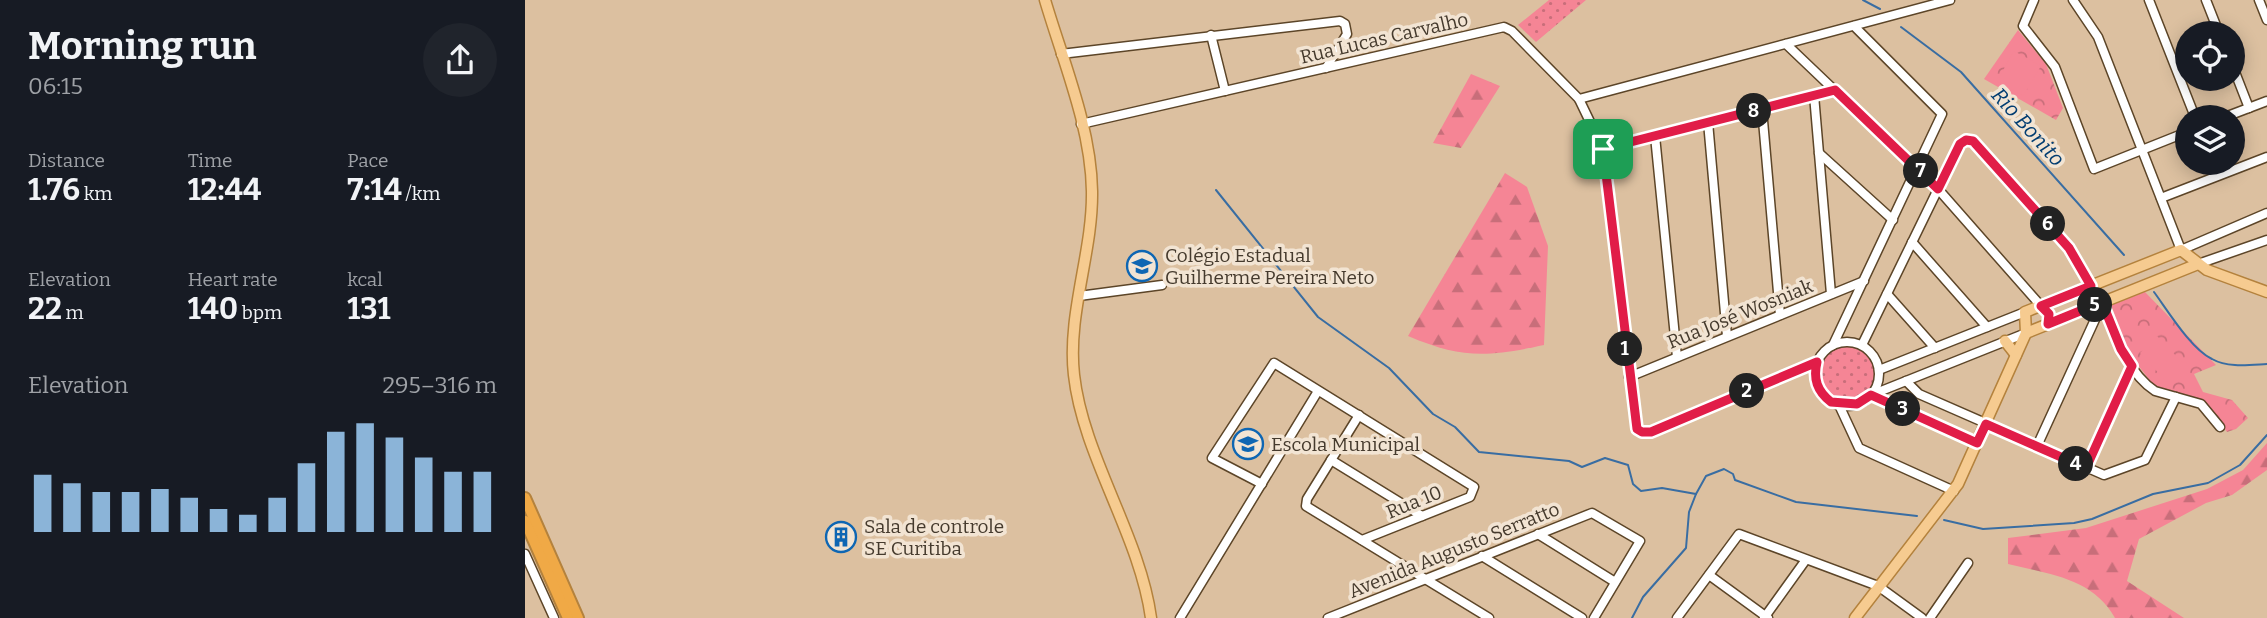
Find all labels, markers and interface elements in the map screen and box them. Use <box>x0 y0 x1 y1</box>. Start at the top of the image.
street label: Rua Lucas Carvalho <box>1298 7 1470 69</box>
map controls <box>2175 21 2245 175</box>
button: locate <box>2175 21 2245 91</box>
text: Morning run <box>28 23 256 69</box>
button: share <box>423 23 497 97</box>
text: 06:15 <box>28 72 83 100</box>
water label: Rio Bonito <box>1986 82 2070 172</box>
pin: 8 <box>1737 94 1771 128</box>
text: 8 <box>1748 99 1759 122</box>
button: layers <box>2175 105 2245 175</box>
pin <box>1573 119 1633 179</box>
icon: arrive <box>1584 130 1622 168</box>
text: Distance <box>28 149 105 172</box>
text: Time <box>188 149 233 172</box>
text: Pace <box>347 149 388 172</box>
pin: 7 <box>1903 154 1939 188</box>
text: 7 <box>1915 159 1926 182</box>
text: 1.76 <box>28 172 80 208</box>
text: 12:44 <box>188 172 261 208</box>
text: 7:14 <box>347 172 402 208</box>
text: km <box>80 182 112 205</box>
text: /km <box>402 182 440 205</box>
pin: 6 <box>2031 206 2065 242</box>
text: 6 <box>2042 212 2053 235</box>
place label: Colégio Estadual Guilherme Pereira Neto <box>1165 244 1375 289</box>
school or university icon: Colégio Estadual Guilherme Pereira Neto <box>1125 249 1159 283</box>
text: Elevation <box>28 268 111 291</box>
text: Heart rate <box>188 268 278 291</box>
text: kcal <box>347 268 383 291</box>
street label: Rua José Wosniak <box>1664 274 1816 354</box>
pin: 5 <box>2077 288 2113 322</box>
text: 22 <box>28 291 62 327</box>
text: 140 <box>188 291 238 327</box>
text: 131 <box>347 291 391 327</box>
text: 5 <box>2089 293 2100 316</box>
text: m <box>62 301 84 324</box>
text: bpm <box>238 301 282 324</box>
pin: 1 <box>1607 332 1643 366</box>
text: 1 <box>1620 337 1629 360</box>
text: Elevation <box>28 371 128 399</box>
text: 295–316 m <box>383 371 497 399</box>
pin: 2 <box>1729 374 1765 408</box>
text: 2 <box>1741 379 1752 402</box>
pin: 3 <box>1885 392 1921 426</box>
text: 3 <box>1897 397 1908 420</box>
school or university icon: Escola Municipal <box>1231 427 1265 461</box>
place label: Escola Municipal <box>1271 433 1420 456</box>
pin: 4 <box>2059 447 2093 482</box>
text: 4 <box>2070 452 2081 475</box>
street label: Rua 10 <box>1383 480 1445 524</box>
street label: Avenida Augusto Serratto <box>1345 497 1563 603</box>
place label: Sala de controle SE Curitiba <box>864 515 1004 560</box>
building icon: Sala de controle SE Curitiba <box>824 520 858 554</box>

